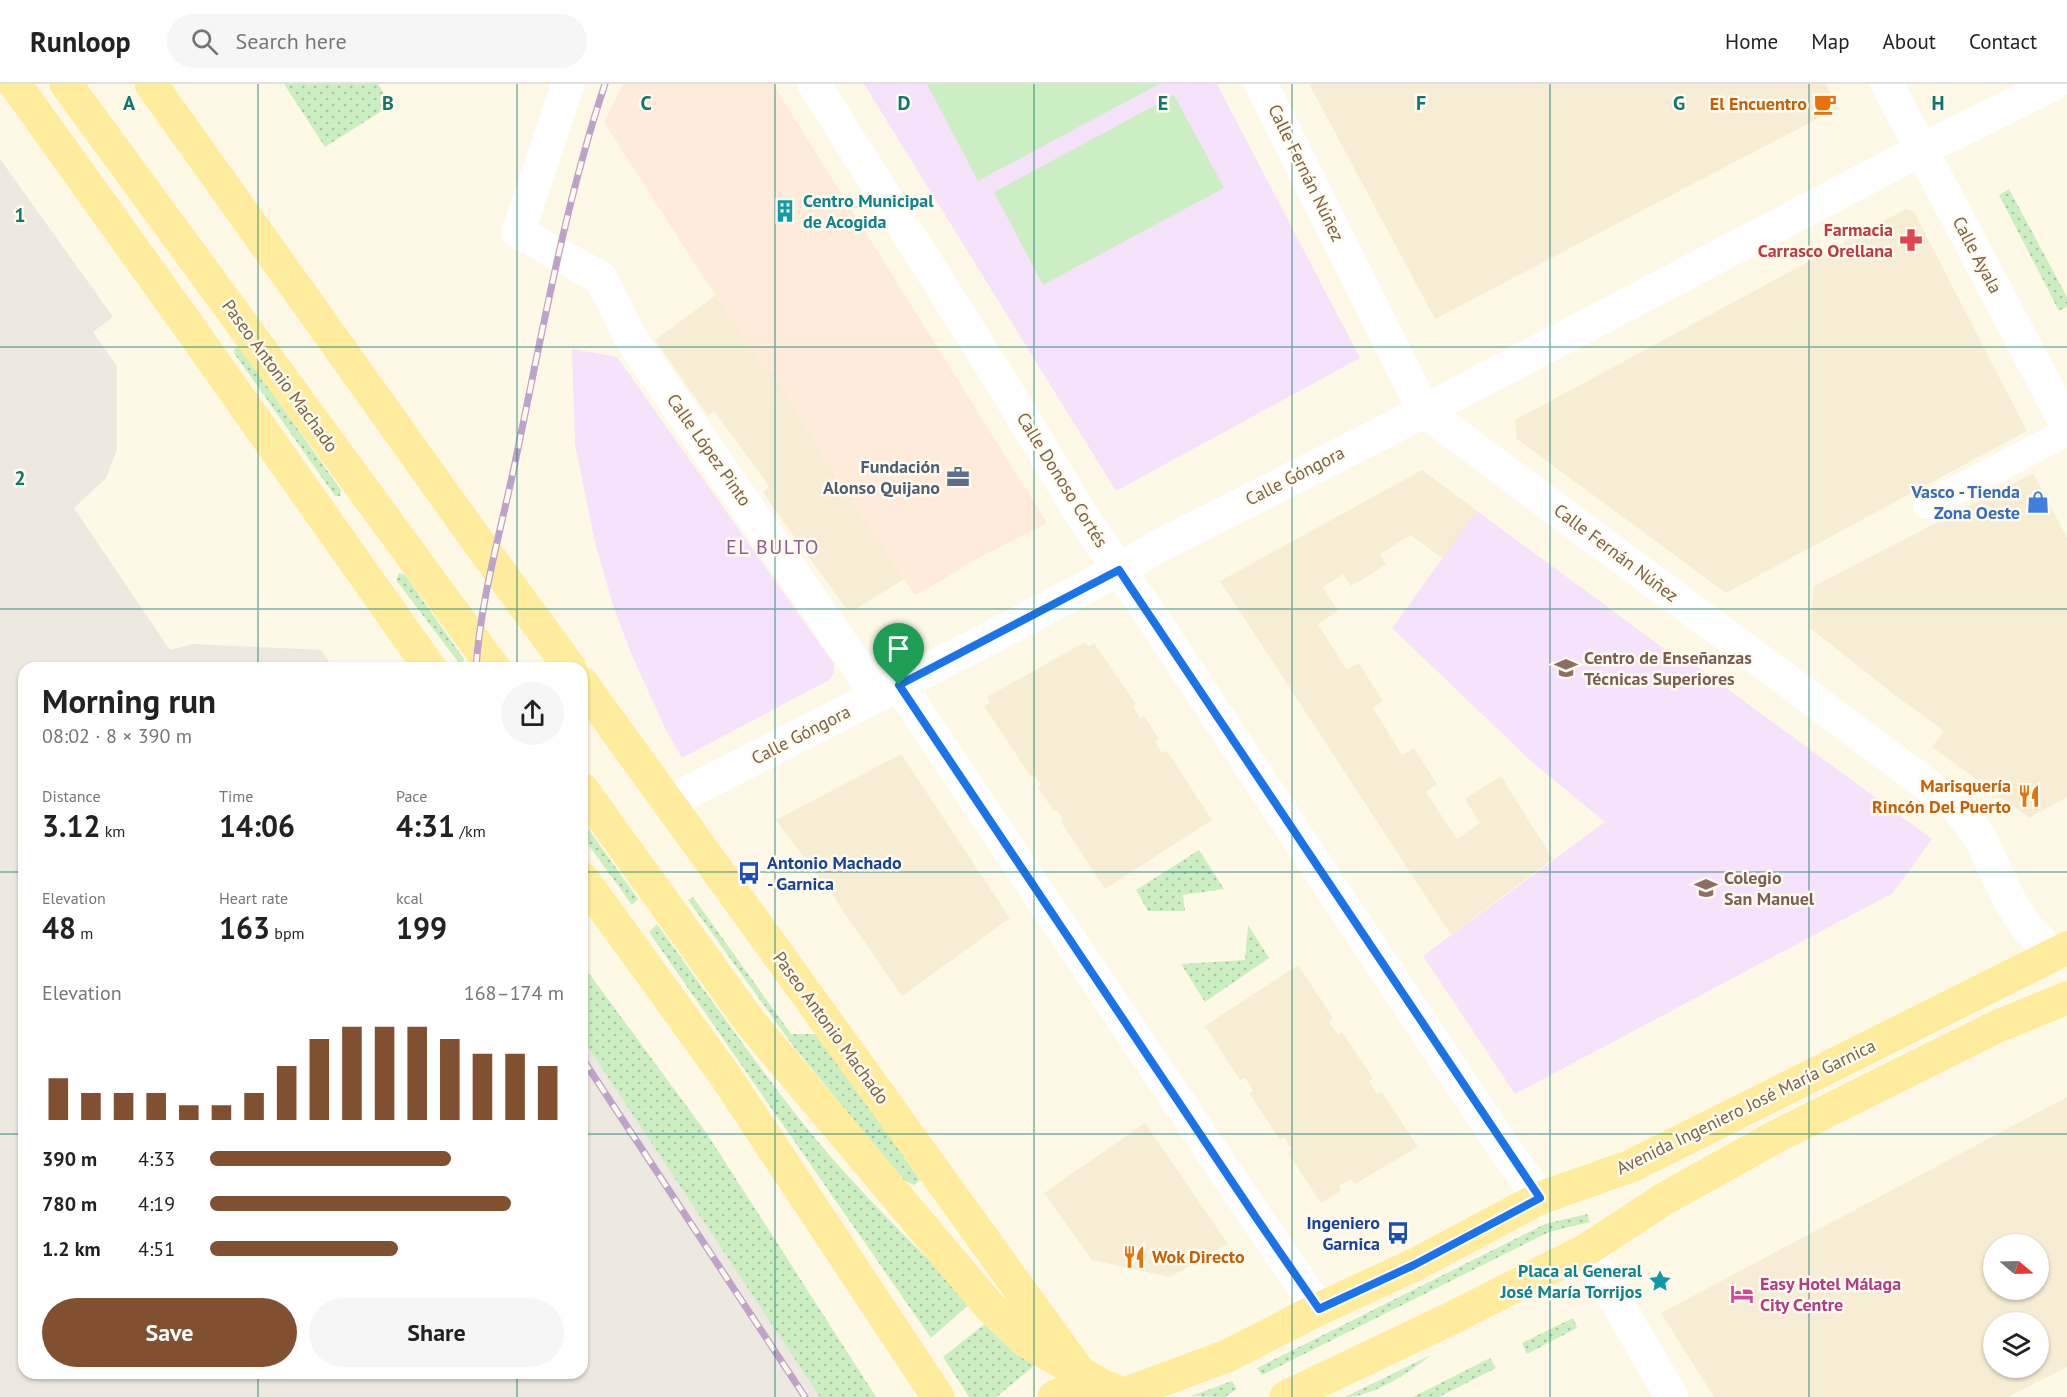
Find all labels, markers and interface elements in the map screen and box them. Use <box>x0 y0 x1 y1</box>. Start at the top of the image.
search box <box>167 14 587 68</box>
text: Runloop <box>30 23 131 60</box>
icon: search <box>188 25 221 58</box>
text: Search here <box>236 27 347 55</box>
text: Home <box>1725 28 1778 55</box>
text: Map <box>1811 28 1850 55</box>
text: About <box>1883 28 1936 55</box>
text: Contact <box>1969 28 2037 55</box>
text: A <box>123 90 136 116</box>
text: B <box>382 90 394 116</box>
text: C <box>640 90 652 116</box>
text: D <box>898 90 911 116</box>
text: E <box>1158 90 1168 116</box>
text: F <box>1416 90 1426 116</box>
text: G <box>1673 90 1685 116</box>
text: H <box>1931 90 1945 116</box>
cafe icon: El Encuentro <box>1812 91 1838 117</box>
place label: El Encuentro <box>1710 92 1807 115</box>
street label: Calle Fernán Núñez <box>1263 100 1350 245</box>
place label: Centro Municipal de Acogida <box>803 189 934 233</box>
building icon: Centro Municipal de Acogida <box>772 198 798 224</box>
text: 1 <box>14 202 26 228</box>
street label: Calle Ayala <box>1948 212 2007 297</box>
place label: Farmacia Carrasco Orellana <box>1758 218 1893 262</box>
pharmacy icon: Farmacia Carrasco Orellana <box>1898 227 1924 253</box>
street label: Paseo Antonio Machado <box>217 295 344 457</box>
street label: Calle López Pinto <box>662 389 757 511</box>
street label: Calle Donoso Cortés <box>1012 408 1113 552</box>
street label: Calle Góngora <box>1241 441 1348 510</box>
place label: Fundación Alonso Quijano <box>823 455 940 499</box>
office icon: Fundación Alonso Quijano <box>945 464 971 490</box>
text: 2 <box>14 465 26 491</box>
place label: Vasco - Tienda Zona Oeste <box>1910 480 2020 524</box>
shop icon: Vasco - Tienda Zona Oeste <box>2025 489 2051 515</box>
street label: Calle Fernán Núñez <box>1549 498 1683 607</box>
district label: EL BULTO <box>726 534 820 560</box>
pin <box>873 623 924 685</box>
icon: arrive <box>882 632 915 665</box>
place label: Centro de Enseñanzas Técnicas Superiores <box>1584 646 1752 690</box>
school or university icon: Centro de Enseñanzas Técnicas Superiores <box>1553 655 1579 681</box>
text: Morning run <box>42 679 216 722</box>
button: share <box>501 682 564 745</box>
street label: Calle Góngora <box>747 700 854 769</box>
text: 08:02 · 8 × 390 m <box>42 723 192 749</box>
place label: Marisquería Rincón Del Puerto <box>1872 774 2011 818</box>
restaurant icon: Marisquería Rincón Del Puerto <box>2016 783 2042 809</box>
text: Distance <box>42 786 101 806</box>
text: Time <box>219 786 253 806</box>
text: Pace <box>396 786 427 806</box>
text: 3.12 <box>42 806 100 845</box>
text: 14:06 <box>219 806 295 845</box>
text: 4:31 <box>396 806 455 845</box>
text: km <box>100 821 125 841</box>
text: /km <box>455 821 486 841</box>
place label: Antonio Machado - Garnica <box>767 851 902 895</box>
bus stop icon: Antonio Machado - Garnica <box>736 860 762 886</box>
place label: Colegio San Manuel <box>1724 866 1815 910</box>
school or university icon: Colegio San Manuel <box>1693 875 1719 901</box>
text: Elevation <box>42 888 106 908</box>
text: Heart rate <box>219 888 288 908</box>
text: kcal <box>396 888 423 908</box>
text: 48 <box>42 908 76 947</box>
text: 163 <box>219 908 270 947</box>
text: 199 <box>396 908 447 947</box>
text: m <box>76 923 93 943</box>
text: bpm <box>270 923 305 943</box>
street label: Paseo Antonio Machado <box>768 947 895 1109</box>
text: Elevation <box>42 980 122 1006</box>
text: 168–174 m <box>464 980 564 1006</box>
street label: Avenida Ingeniero José María Garnica <box>1612 1034 1879 1180</box>
text: 390 m <box>42 1146 97 1172</box>
text: 4:33 <box>138 1146 175 1172</box>
text: 780 m <box>42 1191 97 1217</box>
text: 4:19 <box>138 1191 175 1217</box>
place label: Ingeniero Garnica <box>1306 1211 1380 1255</box>
bus stop icon: Ingeniero Garnica <box>1385 1220 1411 1246</box>
north arrow <box>1983 1234 2049 1300</box>
map controls <box>1983 1234 2049 1378</box>
text: 1.2 km <box>42 1236 101 1262</box>
text: 4:51 <box>138 1236 175 1262</box>
restaurant icon: Wok Directo <box>1121 1244 1147 1270</box>
place label: Wok Directo <box>1152 1245 1245 1268</box>
place label: Placa al General José María Torrijos <box>1500 1259 1643 1303</box>
place icon: Placa al General José María Torrijos <box>1647 1268 1673 1294</box>
place label: Easy Hotel Málaga City Centre <box>1760 1272 1901 1316</box>
hotel icon: Easy Hotel Málaga City Centre <box>1729 1281 1755 1307</box>
button: Save <box>42 1298 297 1367</box>
button: Share <box>309 1298 564 1367</box>
button: layers <box>1983 1312 2049 1378</box>

